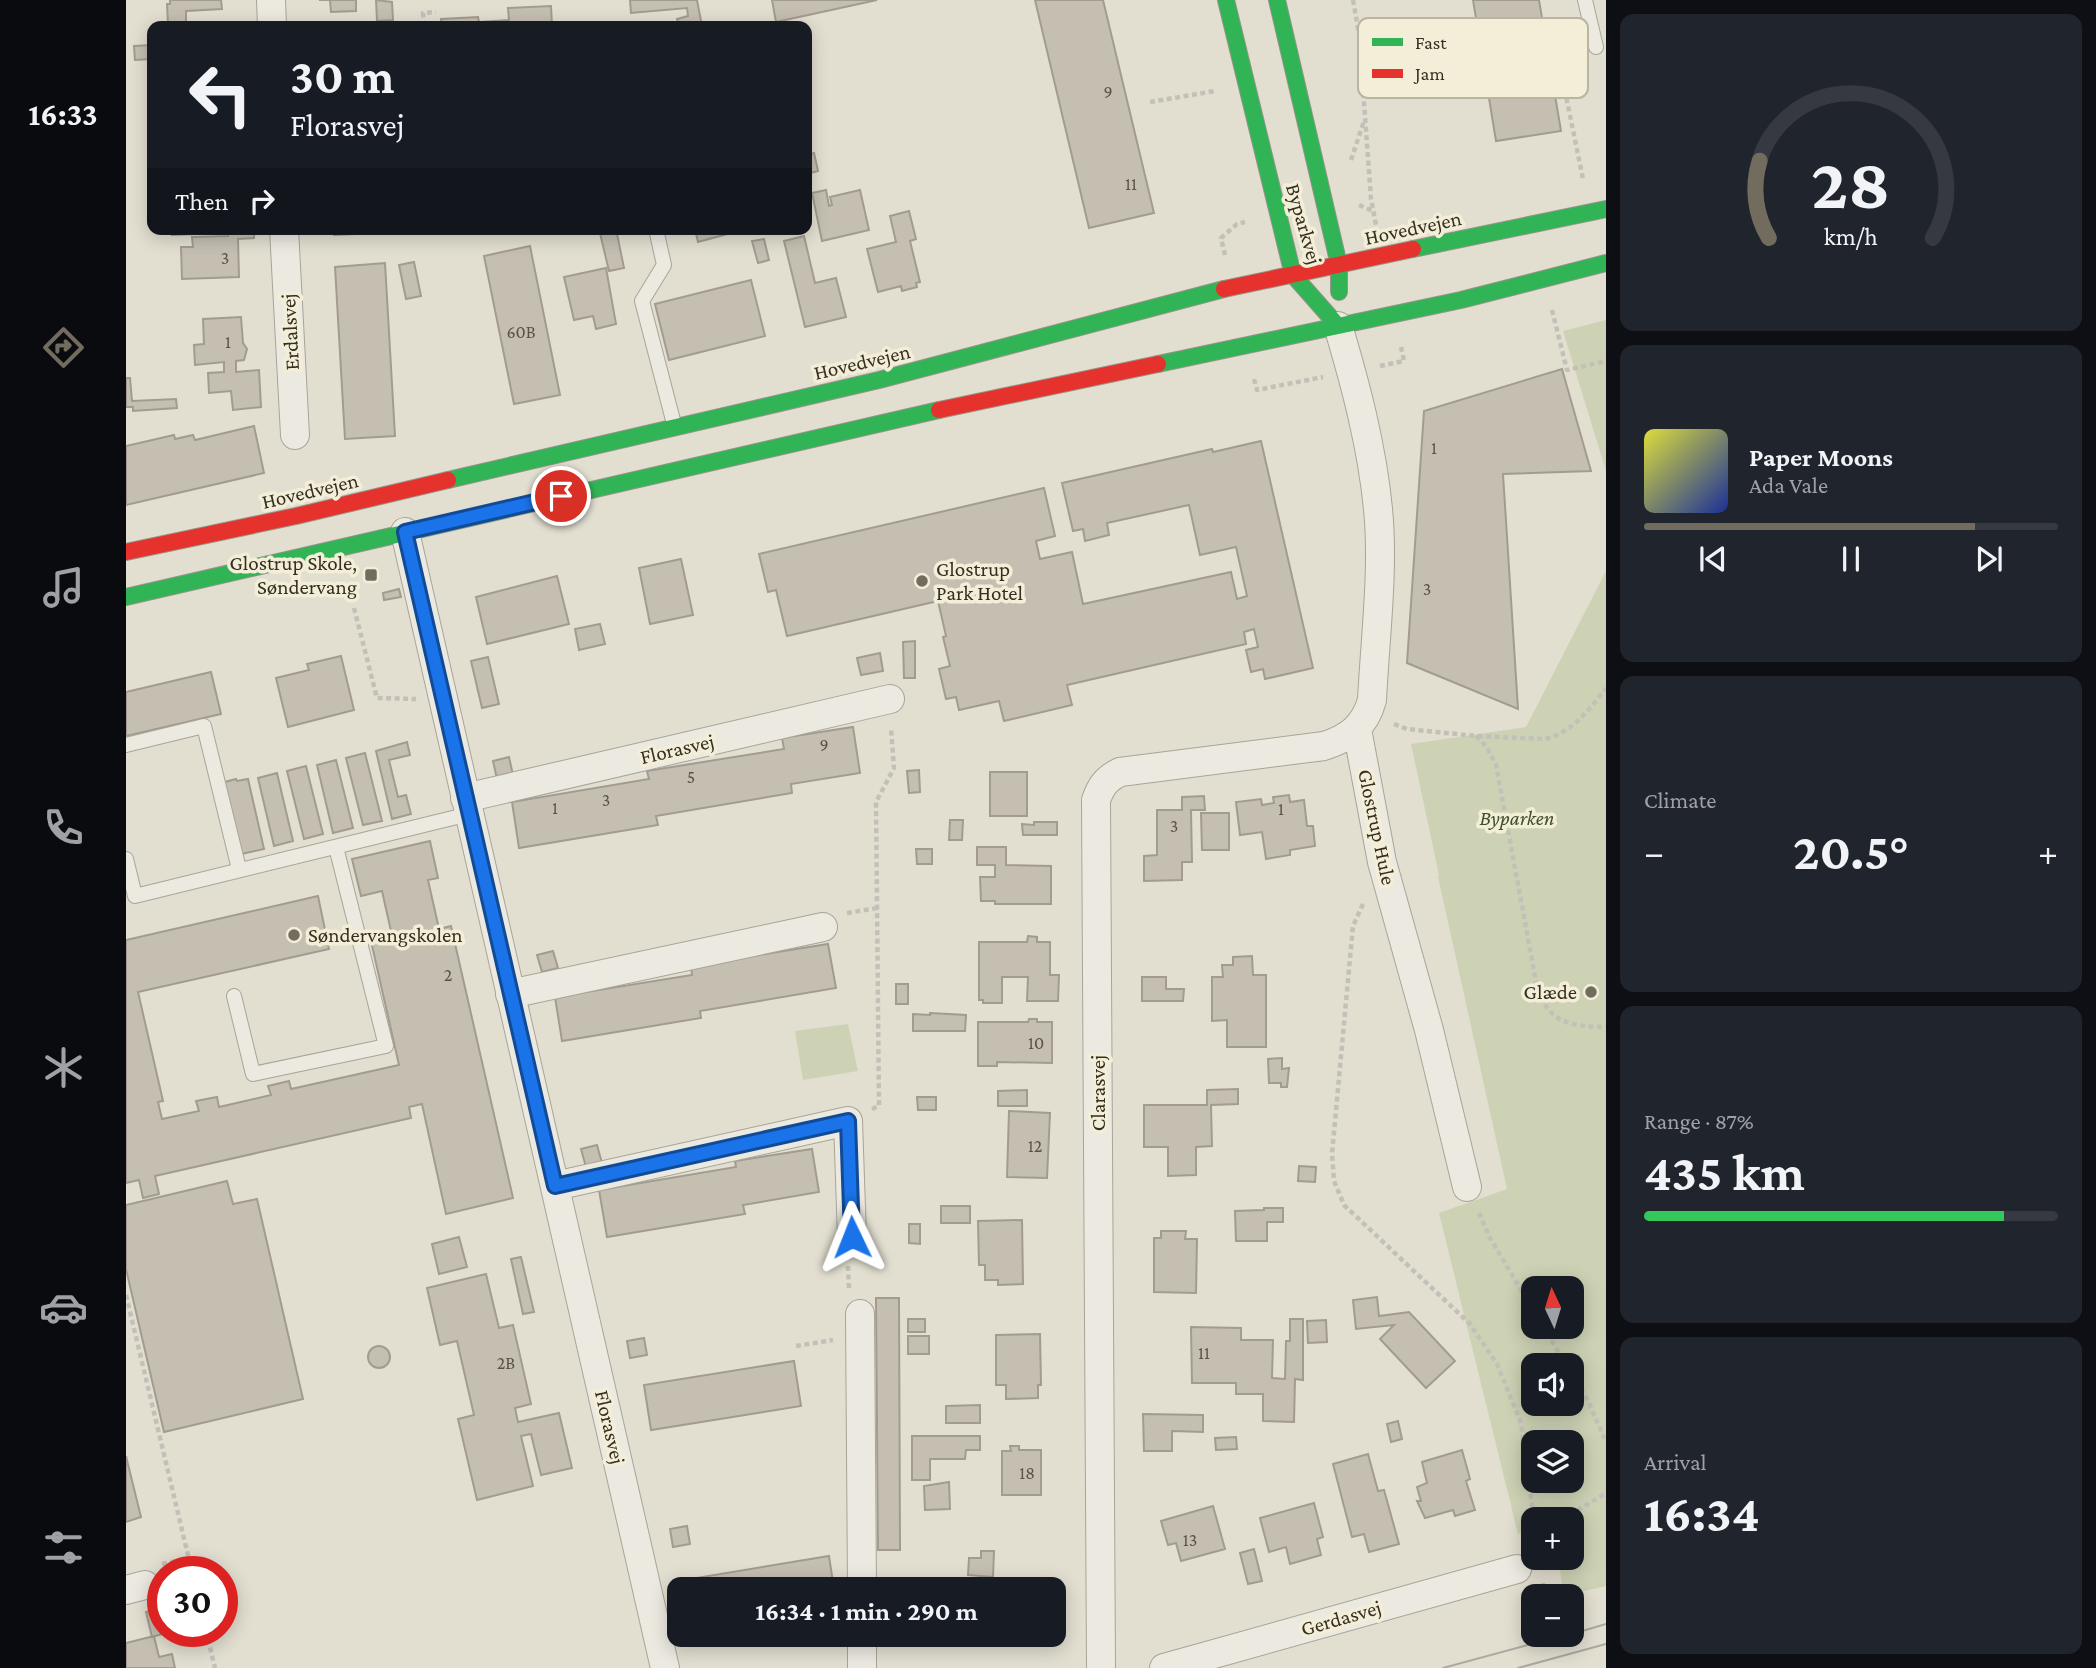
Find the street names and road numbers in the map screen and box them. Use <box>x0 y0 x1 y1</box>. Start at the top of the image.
street label: Byparkvej <box>1281 181 1327 267</box>
street label: Hovedvejen <box>1362 206 1464 250</box>
street label: Erdalsvej <box>276 293 304 371</box>
street label: Hovedvejen <box>811 339 913 385</box>
street label: Hovedvejen <box>259 468 361 514</box>
street label: Florasvej <box>638 729 716 769</box>
street label: Glostrup Hule <box>1353 767 1401 887</box>
street label: Clarasvej <box>1086 1055 1110 1131</box>
street label: Florasvej <box>590 1388 630 1466</box>
street label: Gerdasvej <box>1298 1595 1384 1641</box>

